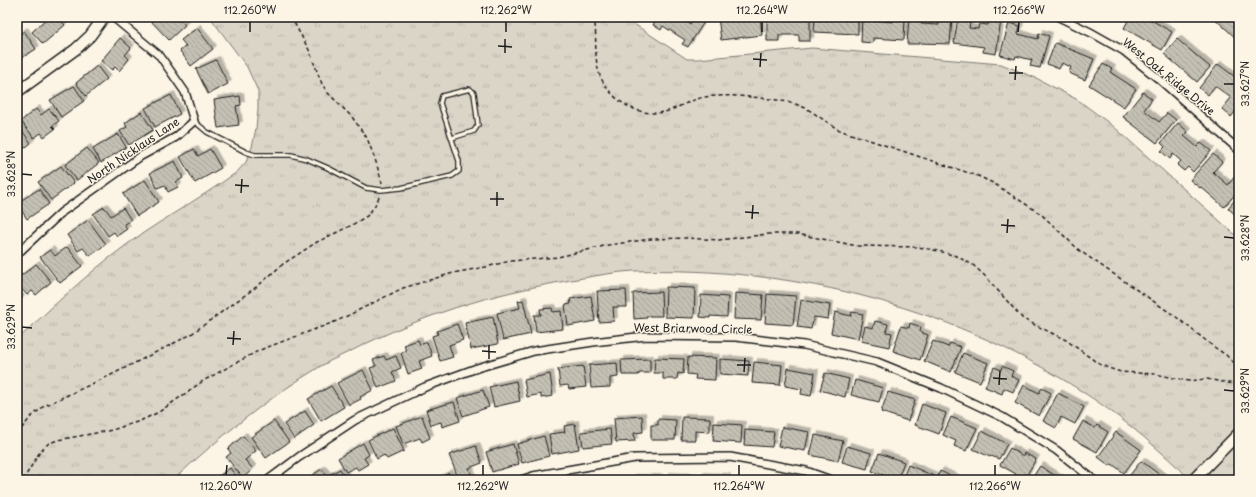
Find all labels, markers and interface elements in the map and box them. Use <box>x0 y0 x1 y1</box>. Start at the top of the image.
text: 112.260°W <box>224 2 277 17</box>
text: 112.262°W <box>480 2 533 17</box>
text: 112.264°W <box>736 2 788 17</box>
text: 112.266°W <box>993 2 1045 17</box>
street label: West Oak Ridge Drive <box>1119 33 1219 119</box>
text: 33.627°N <box>1237 61 1252 107</box>
street label: North Nicklaus Lane <box>83 113 183 187</box>
text: 33.628°N <box>3 150 18 197</box>
text: 33.628°N <box>1237 214 1252 261</box>
text: 33.629°N <box>3 304 18 350</box>
street label: West Briarwood Circle <box>633 318 753 338</box>
text: 33.629°N <box>1237 368 1252 414</box>
text: 112.260°W <box>200 478 253 493</box>
text: 112.262°W <box>457 478 510 493</box>
text: 112.264°W <box>713 478 765 493</box>
text: 112.266°W <box>969 478 1021 493</box>

